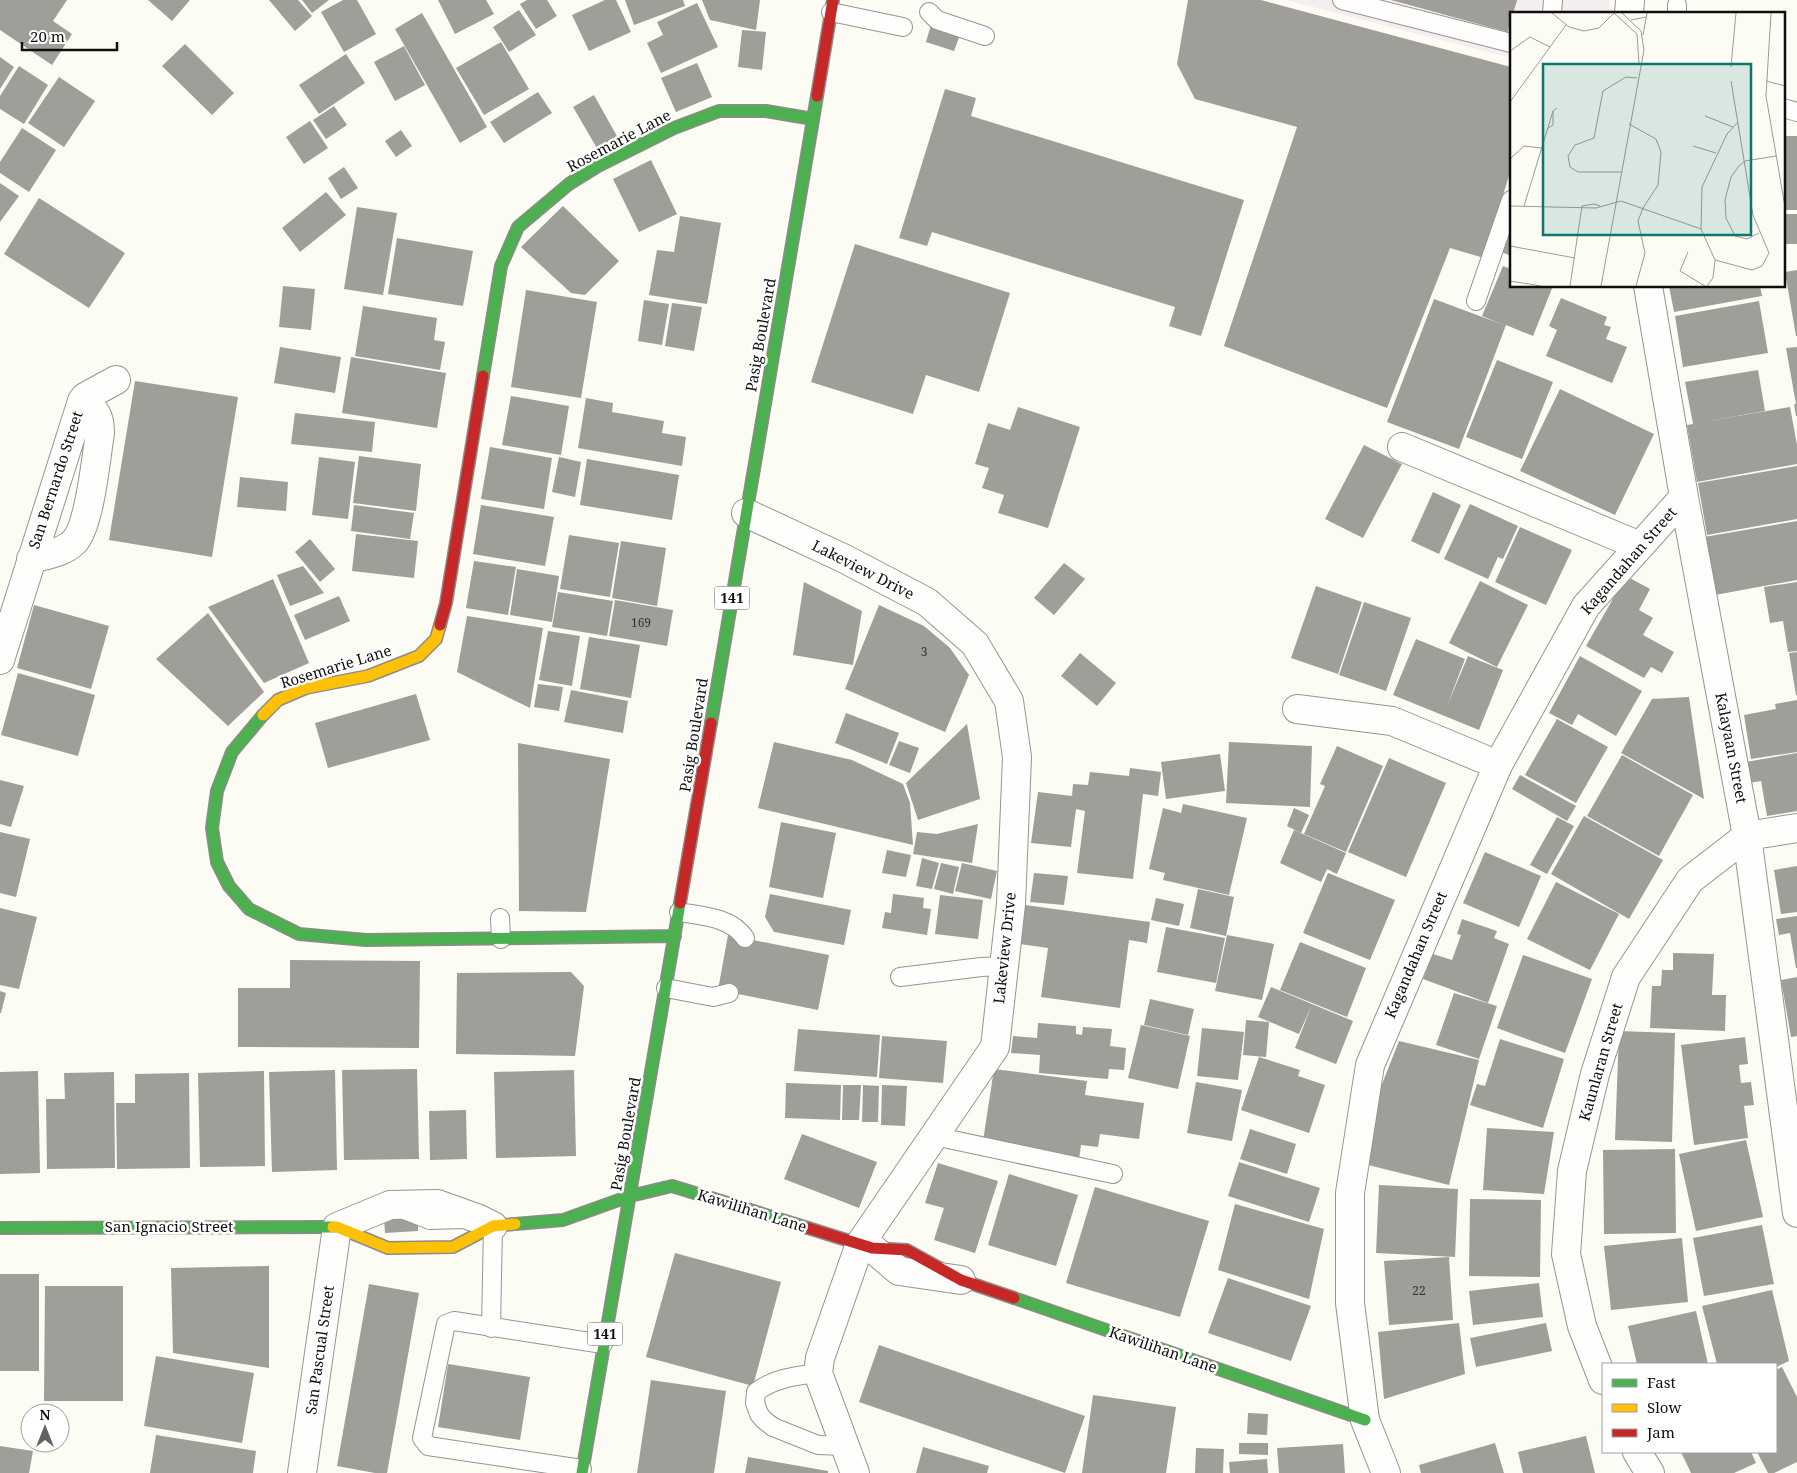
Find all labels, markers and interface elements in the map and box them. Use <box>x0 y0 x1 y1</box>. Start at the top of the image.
inset map <box>1510 12 1784 288</box>
scale bar <box>22 20 118 52</box>
text: 20 m <box>30 26 65 46</box>
street label: Rosemarie Lane <box>563 104 674 176</box>
street label: Pasig Boulevard <box>740 276 780 393</box>
street label: San Bernardo Street <box>23 408 87 551</box>
street label: Kagandahan Street <box>1576 502 1680 618</box>
street label: Lakeview Drive <box>809 535 918 603</box>
road number: 141 <box>714 586 750 610</box>
house number: 169 <box>631 614 651 631</box>
street label: Rosemarie Lane <box>278 640 394 692</box>
house number: 3 <box>921 643 928 660</box>
street label: Pasig Boulevard <box>674 676 712 793</box>
street label: Kalayaan Street <box>1711 691 1753 805</box>
street label: Kagandahan Street <box>1379 888 1451 1021</box>
street label: Lakeview Drive <box>988 891 1020 1005</box>
street label: Kaunlaran Street <box>1574 1000 1626 1123</box>
street label: Pasig Boulevard <box>605 1075 645 1192</box>
street label: Kawilihan Lane <box>695 1184 809 1236</box>
street label: San Ignacio Street <box>105 1216 233 1236</box>
house number: 22 <box>1412 1282 1426 1299</box>
street label: San Pascual Street <box>300 1284 338 1416</box>
street label: Kawilihan Lane <box>1107 1321 1220 1377</box>
road number: 141 <box>588 1322 622 1346</box>
legend <box>1602 1363 1777 1453</box>
text: Fast <box>1647 1372 1676 1392</box>
text: Slow <box>1647 1397 1681 1417</box>
north arrow <box>20 1403 70 1453</box>
text: N <box>39 1405 51 1424</box>
text: Jam <box>1646 1422 1675 1442</box>

